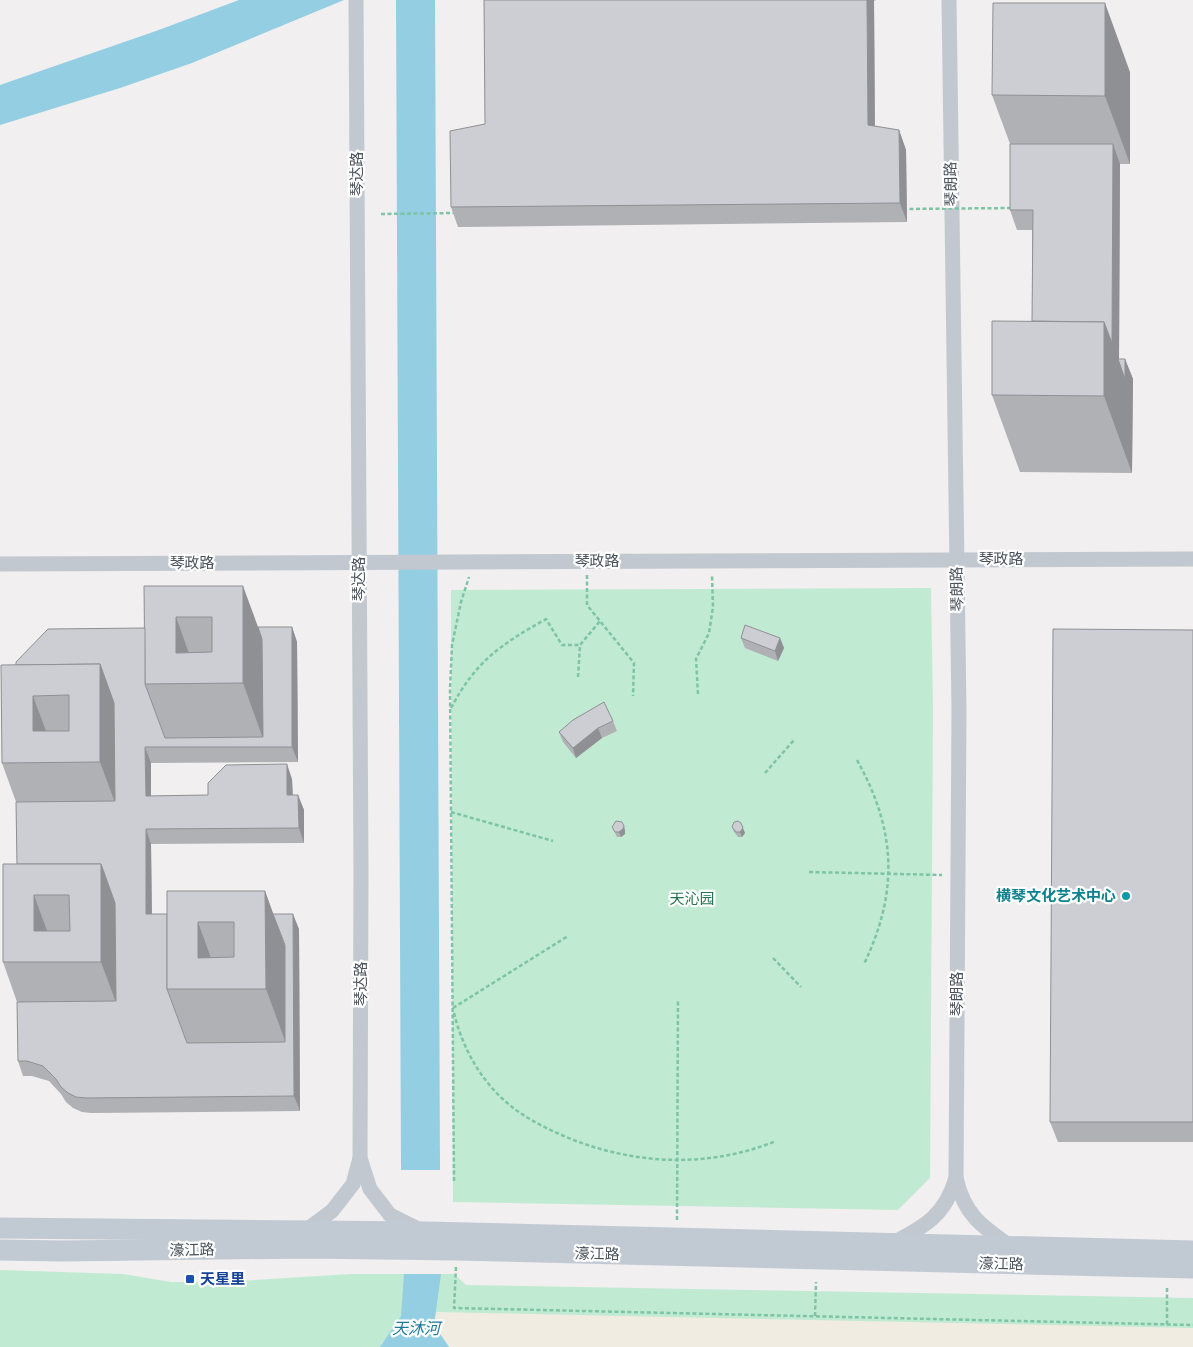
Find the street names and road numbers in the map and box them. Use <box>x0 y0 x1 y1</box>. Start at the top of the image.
street label: 琴达路 <box>346 151 367 197</box>
street label: 琴朗路 <box>940 161 961 207</box>
street label: 琴政路 <box>978 548 1024 569</box>
street label: 琴政路 <box>574 550 620 571</box>
street label: 琴政路 <box>169 552 215 573</box>
street label: 琴达路 <box>348 556 369 602</box>
street label: 琴朗路 <box>946 566 967 612</box>
street label: 琴达路 <box>350 961 371 1007</box>
street label: 琴朗路 <box>946 971 967 1017</box>
street label: 濠江路 <box>169 1239 215 1260</box>
street label: 濠江路 <box>574 1243 620 1264</box>
street label: 濠江路 <box>978 1253 1024 1274</box>

